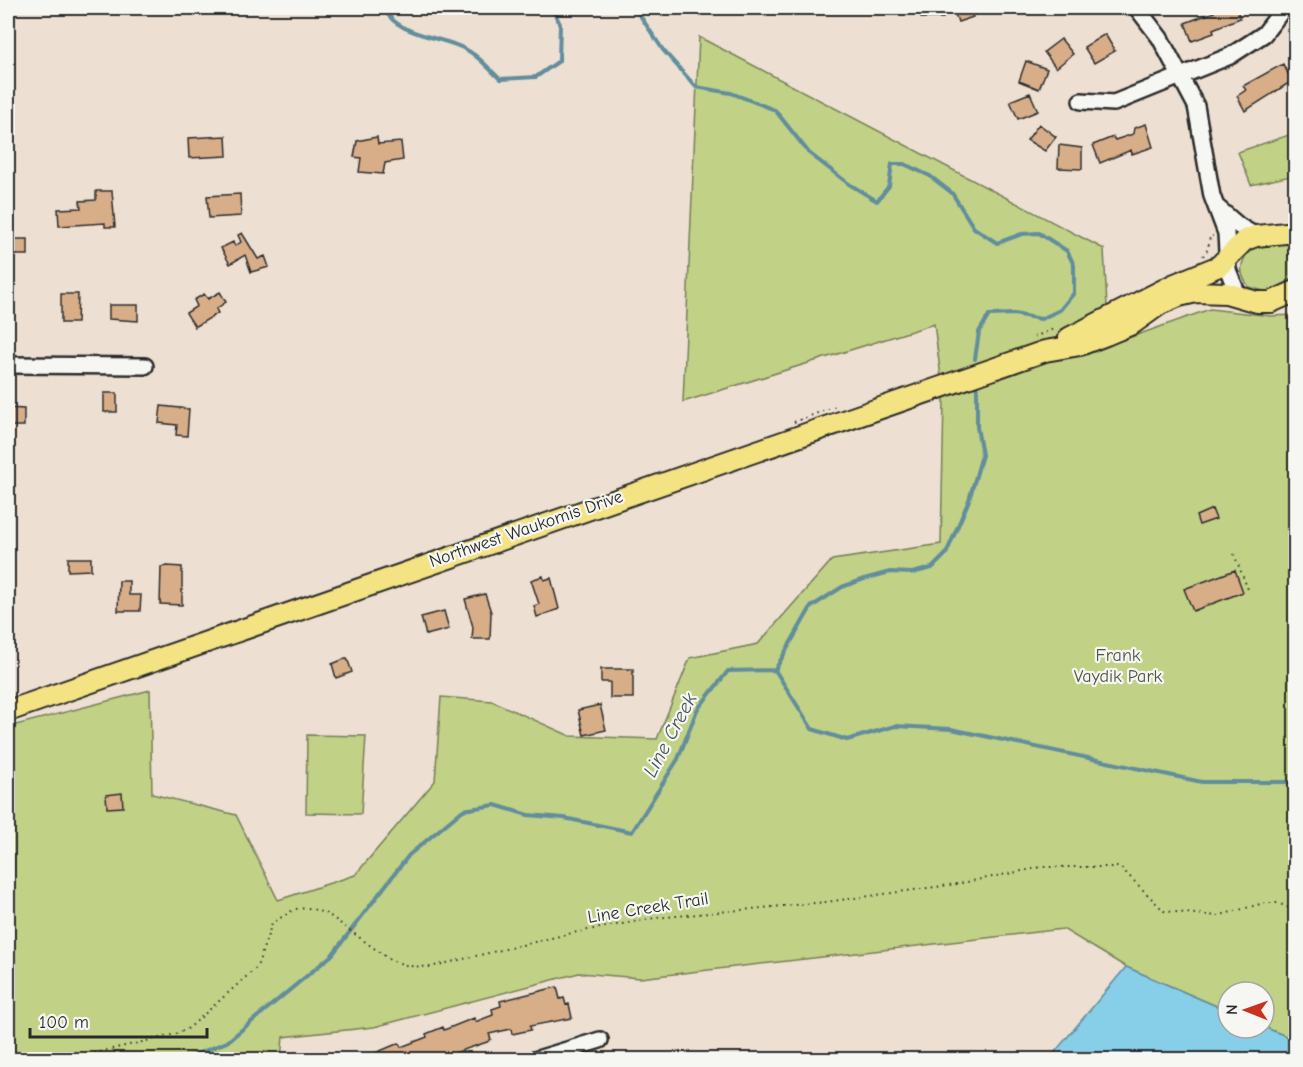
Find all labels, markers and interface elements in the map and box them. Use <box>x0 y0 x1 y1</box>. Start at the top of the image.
street label: Northwest Waukomis Drive <box>426 486 626 572</box>
park label: Frank Vaydik Park <box>1074 645 1163 687</box>
water label: Line Creek <box>638 689 702 781</box>
street label: Line Creek Trail <box>586 888 710 928</box>
north arrow <box>1216 980 1276 1040</box>
scale bar <box>30 1001 207 1039</box>
text: N <box>1223 1004 1241 1015</box>
text: 100 m <box>39 1012 89 1033</box>

